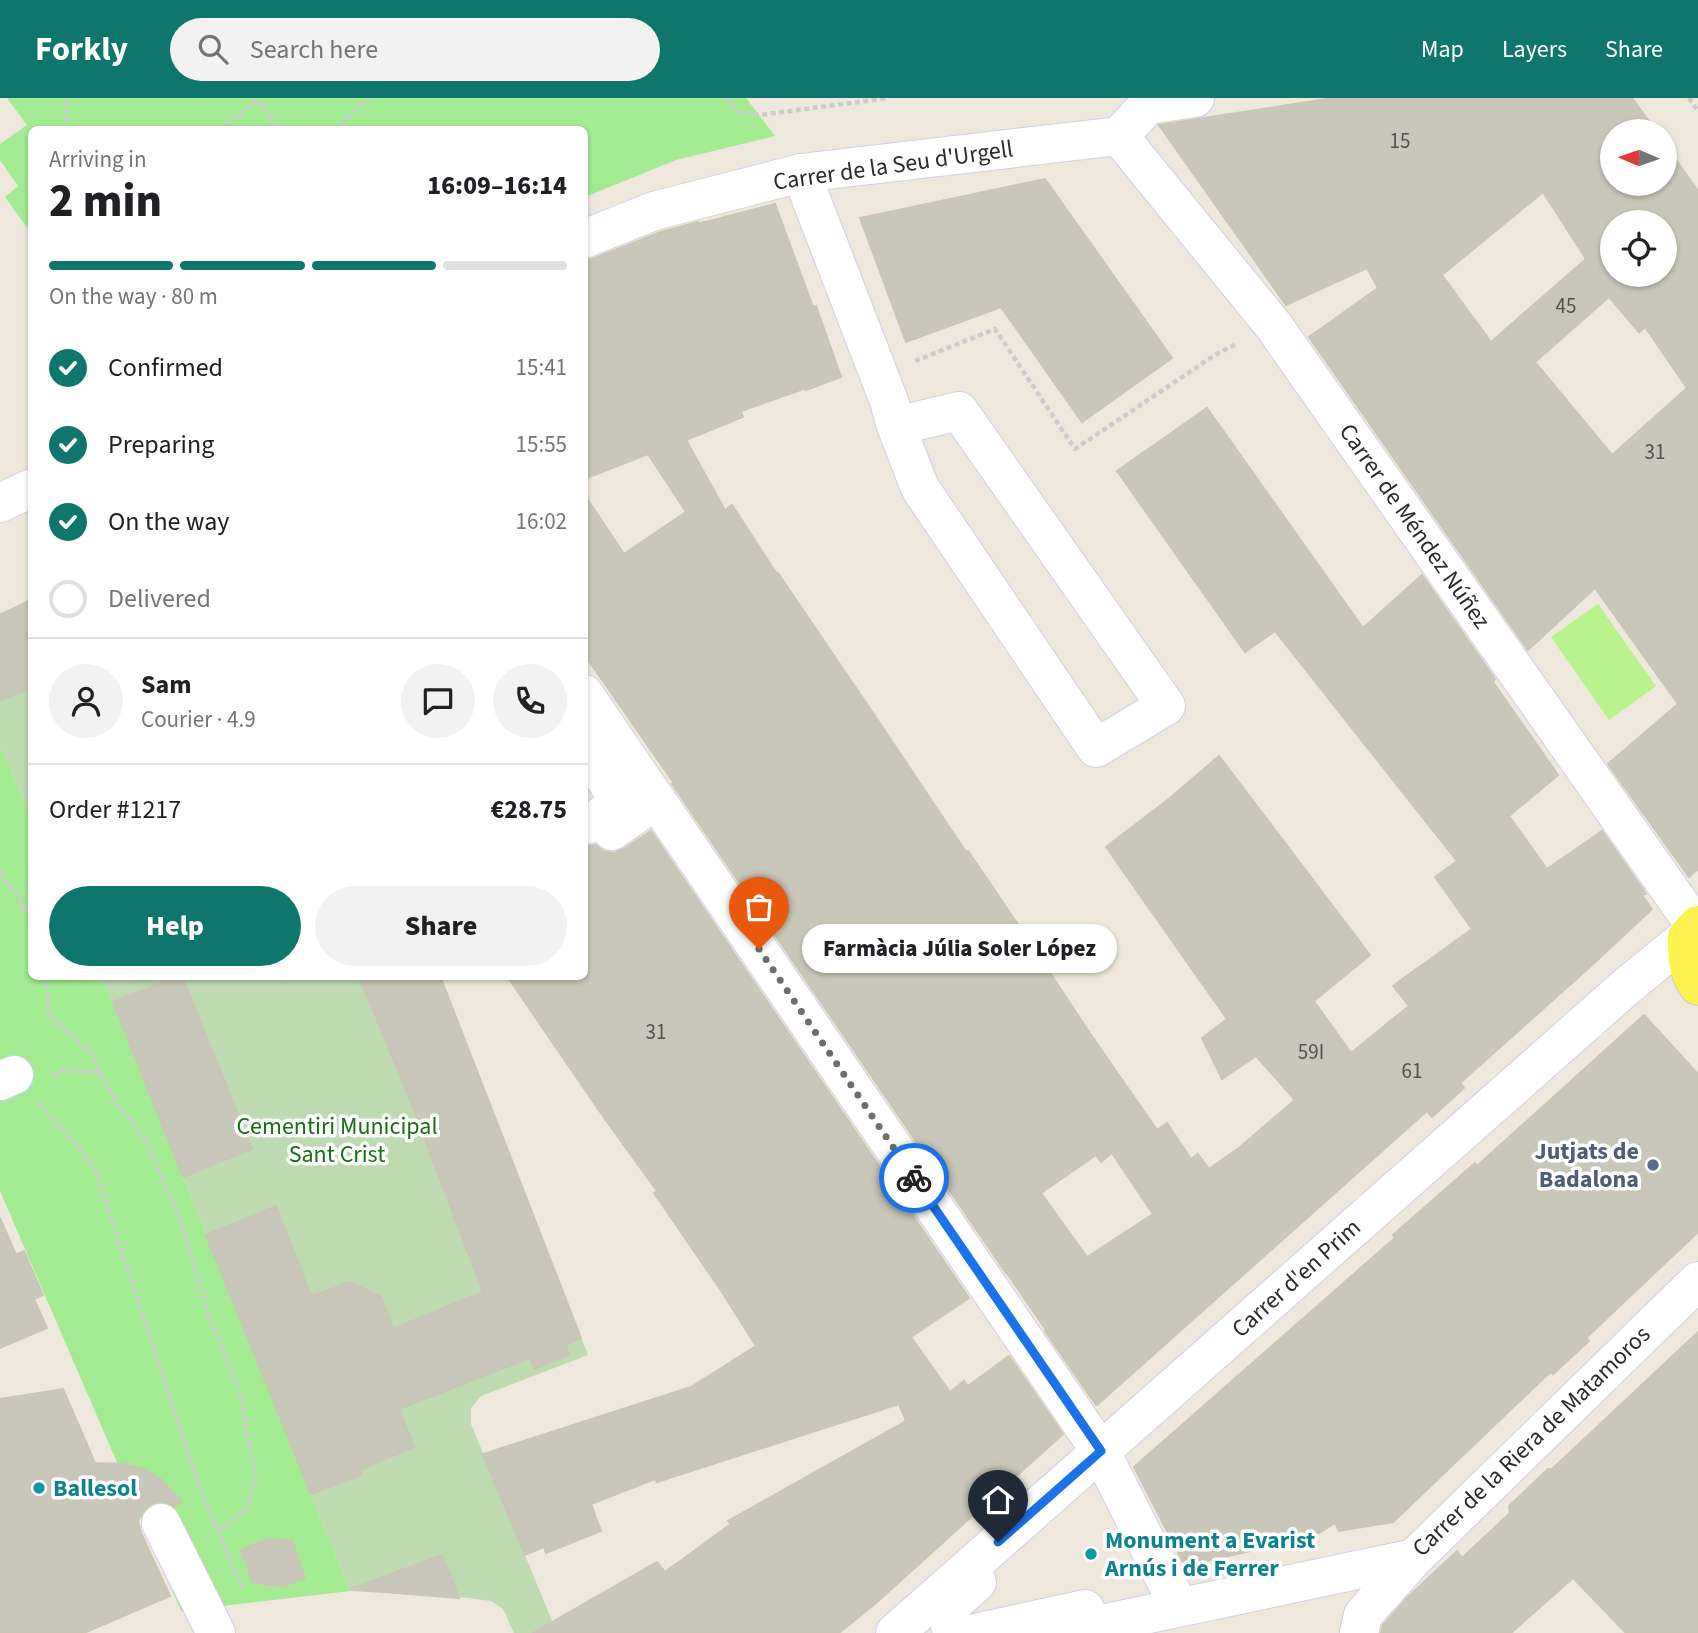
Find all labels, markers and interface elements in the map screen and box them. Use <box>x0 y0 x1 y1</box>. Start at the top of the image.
search box <box>170 18 660 81</box>
text: Forkly <box>35 26 128 73</box>
icon: search <box>194 30 232 68</box>
text: Search here <box>250 31 378 68</box>
text: Map <box>1421 32 1464 67</box>
text: Layers <box>1502 32 1567 67</box>
text: Share <box>1605 32 1663 67</box>
north arrow <box>1600 119 1676 196</box>
map controls <box>1600 119 1677 287</box>
house number: 15 <box>1390 126 1410 156</box>
street label: Carrer de la Seu d'Urgell <box>771 131 1015 200</box>
text: Arriving in <box>49 143 147 176</box>
text: 16:09–16:14 <box>427 167 567 204</box>
text: 2 min <box>49 169 162 234</box>
button: locate <box>1600 210 1677 287</box>
text: On the way · 80 m <box>49 280 218 313</box>
house number: 45 <box>1556 291 1576 321</box>
icon: check <box>49 349 87 387</box>
text: Confirmed <box>108 349 223 386</box>
text: 15:41 <box>516 351 567 384</box>
street label: Carrer de Méndez Núñez <box>1330 416 1499 636</box>
icon: check <box>49 426 87 464</box>
text: Preparing <box>108 426 214 463</box>
text: 15:55 <box>516 428 567 461</box>
house number: 31 <box>1645 437 1665 467</box>
icon: check <box>49 503 87 541</box>
text: On the way <box>108 503 229 540</box>
text: 16:02 <box>516 505 567 538</box>
text: Delivered <box>108 580 211 617</box>
button: person <box>49 664 123 738</box>
button: chat <box>401 664 475 738</box>
button: phone <box>493 664 567 738</box>
text: Sam <box>141 666 191 703</box>
text: Courier · 4.9 <box>141 703 256 736</box>
text: Order #1217 <box>49 791 181 828</box>
text: €28.75 <box>491 791 567 828</box>
pin <box>729 877 789 949</box>
button: Help <box>49 886 301 966</box>
button: Share <box>315 886 567 966</box>
icon: bag <box>740 888 778 926</box>
callout: Farmàcia Júlia Soler López <box>801 924 1116 974</box>
text: Farmàcia Júlia Soler López <box>823 932 1096 965</box>
house number: 31 <box>646 1017 666 1047</box>
house number: 59I <box>1298 1037 1324 1067</box>
house number: 61 <box>1402 1056 1422 1086</box>
park label: Cementiri Municipal Sant Crist <box>236 1109 438 1172</box>
place label: Jutjats de Badalona <box>1535 1134 1639 1197</box>
courier <box>879 1143 949 1213</box>
marker: Jutjats de Badalona <box>1645 1157 1661 1173</box>
icon: bike <box>895 1159 933 1197</box>
street label: Carrer d'en Prim <box>1224 1211 1369 1346</box>
street label: Carrer de la Riera de Matamoros <box>1404 1318 1658 1565</box>
pin <box>968 1470 1028 1542</box>
place label: Ballesol <box>53 1471 137 1506</box>
marker: Ballesol <box>31 1480 47 1496</box>
icon: home <box>979 1481 1017 1519</box>
place label: Monument a Evarist Arnús i de Ferrer <box>1104 1523 1315 1586</box>
marker: Monument a Evarist Arnús i de Ferrer <box>1083 1546 1099 1562</box>

